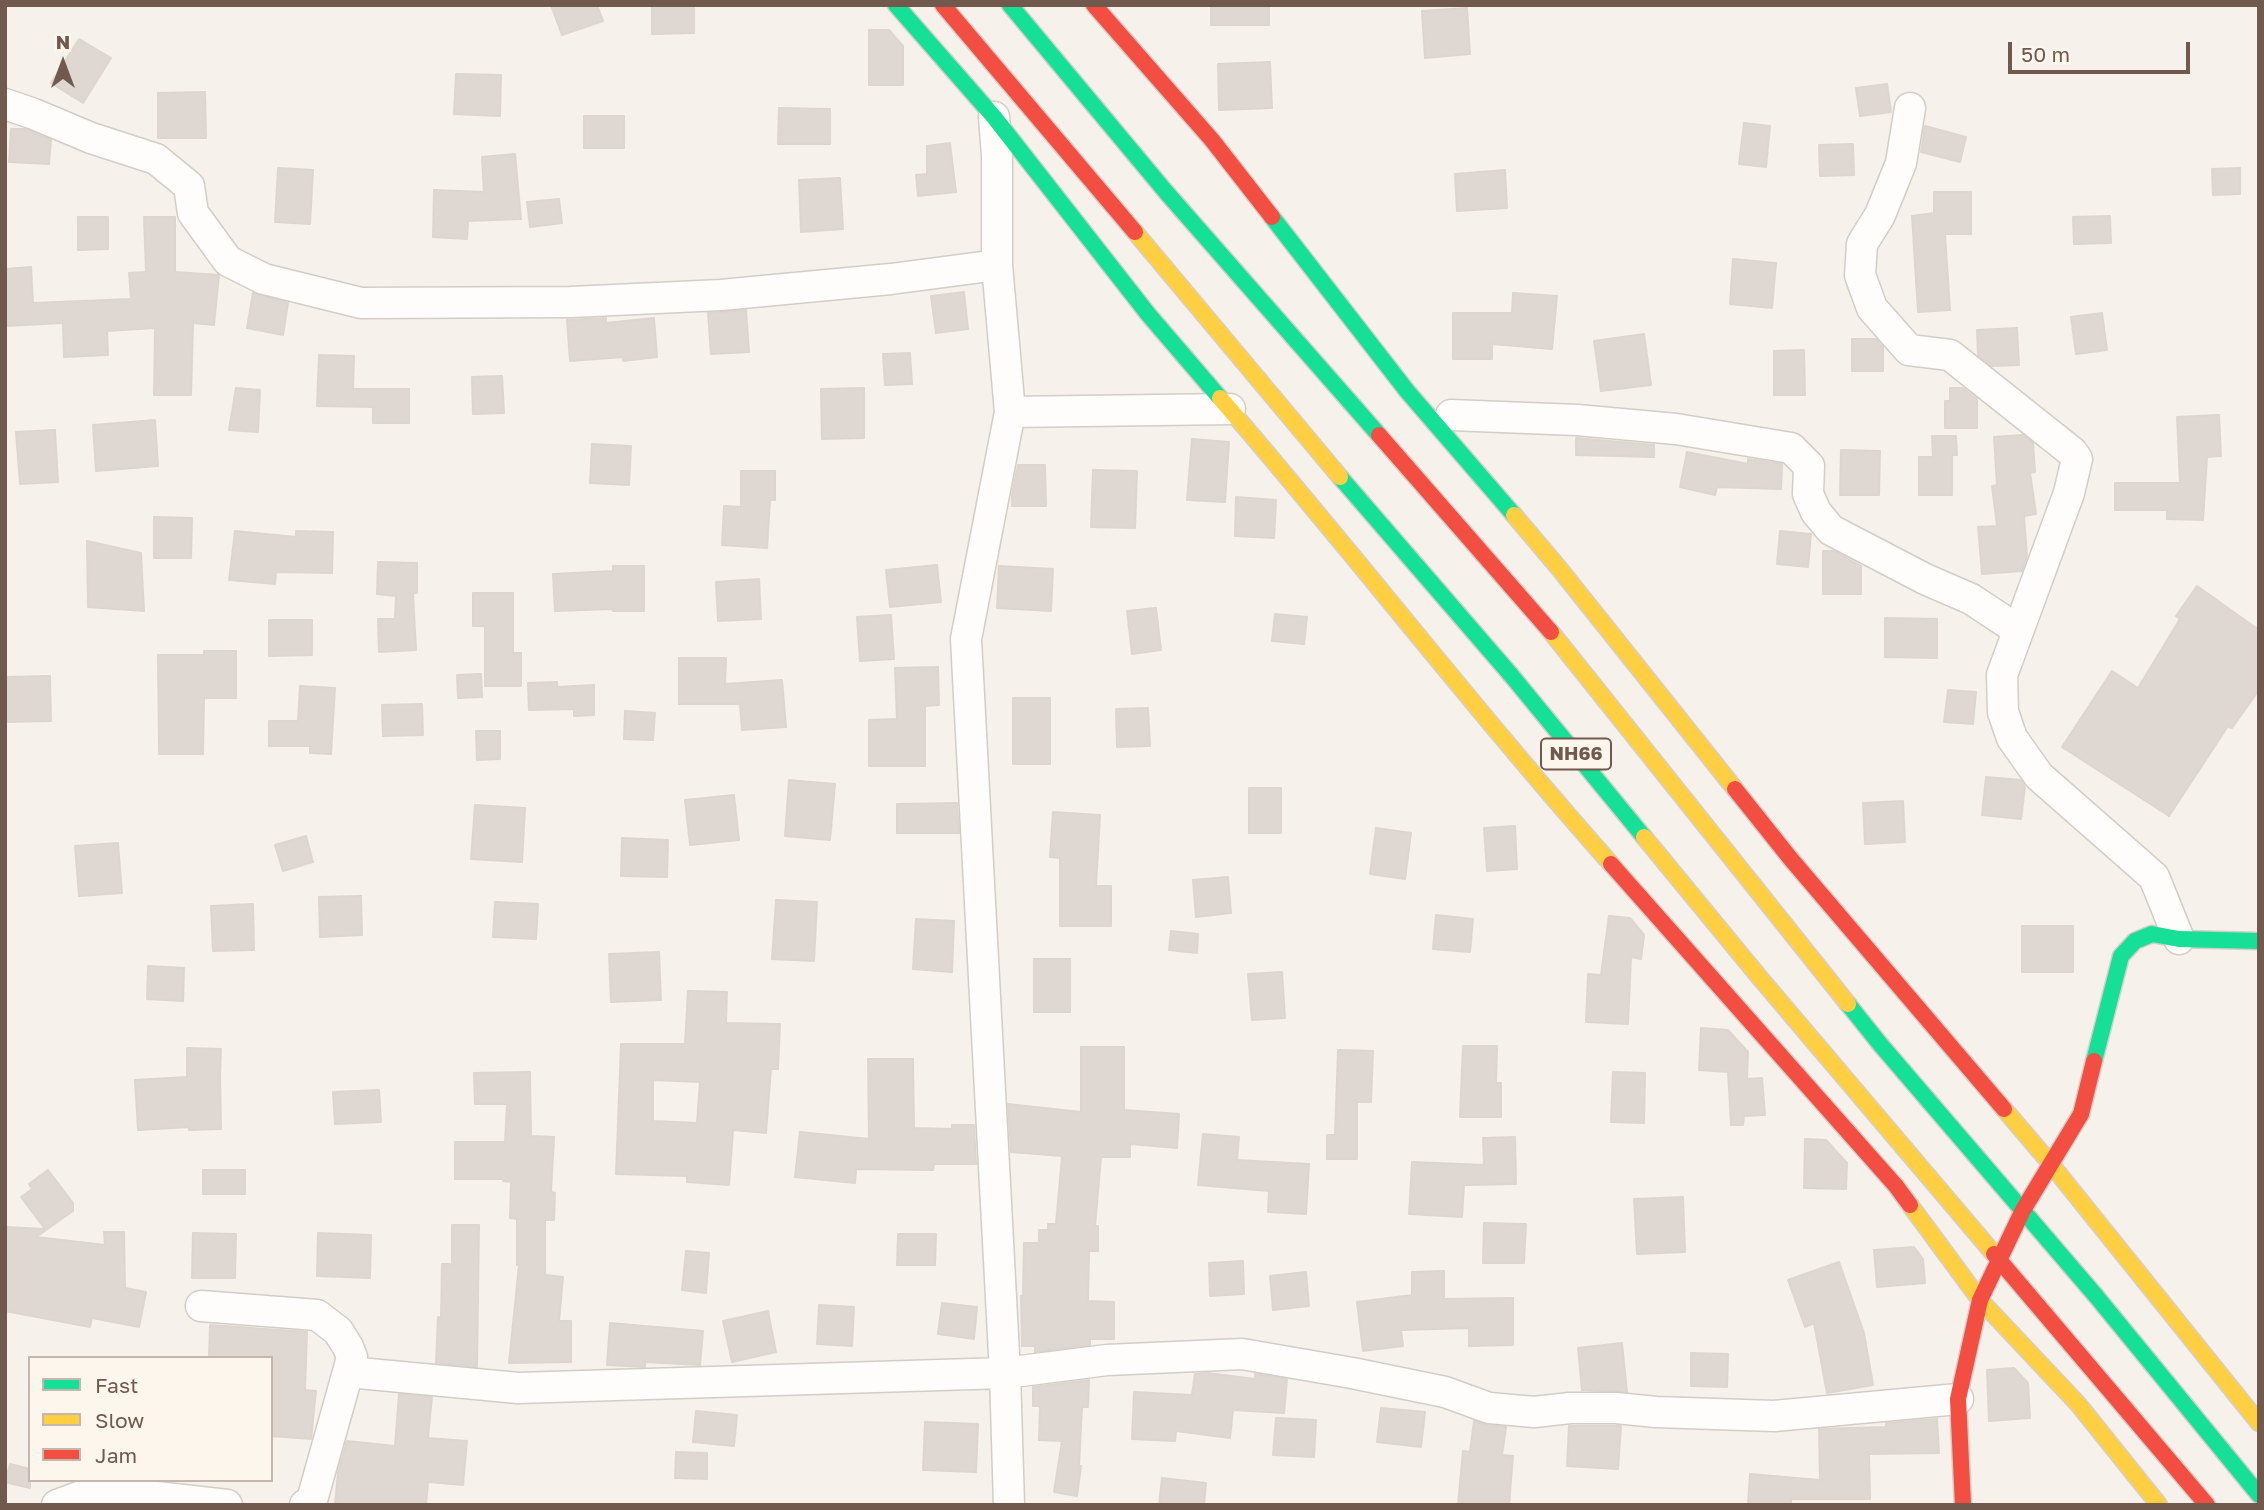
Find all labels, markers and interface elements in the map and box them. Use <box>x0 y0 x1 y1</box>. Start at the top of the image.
north arrow <box>28 28 98 98</box>
scale bar <box>2012 28 2194 72</box>
text: N <box>56 30 70 53</box>
text: 50 m <box>2021 41 2070 67</box>
road number: NH66 <box>1541 738 1611 769</box>
legend <box>28 1356 273 1482</box>
text: Fast <box>95 1372 138 1398</box>
text: Slow <box>95 1407 144 1433</box>
text: Jam <box>95 1442 137 1468</box>

